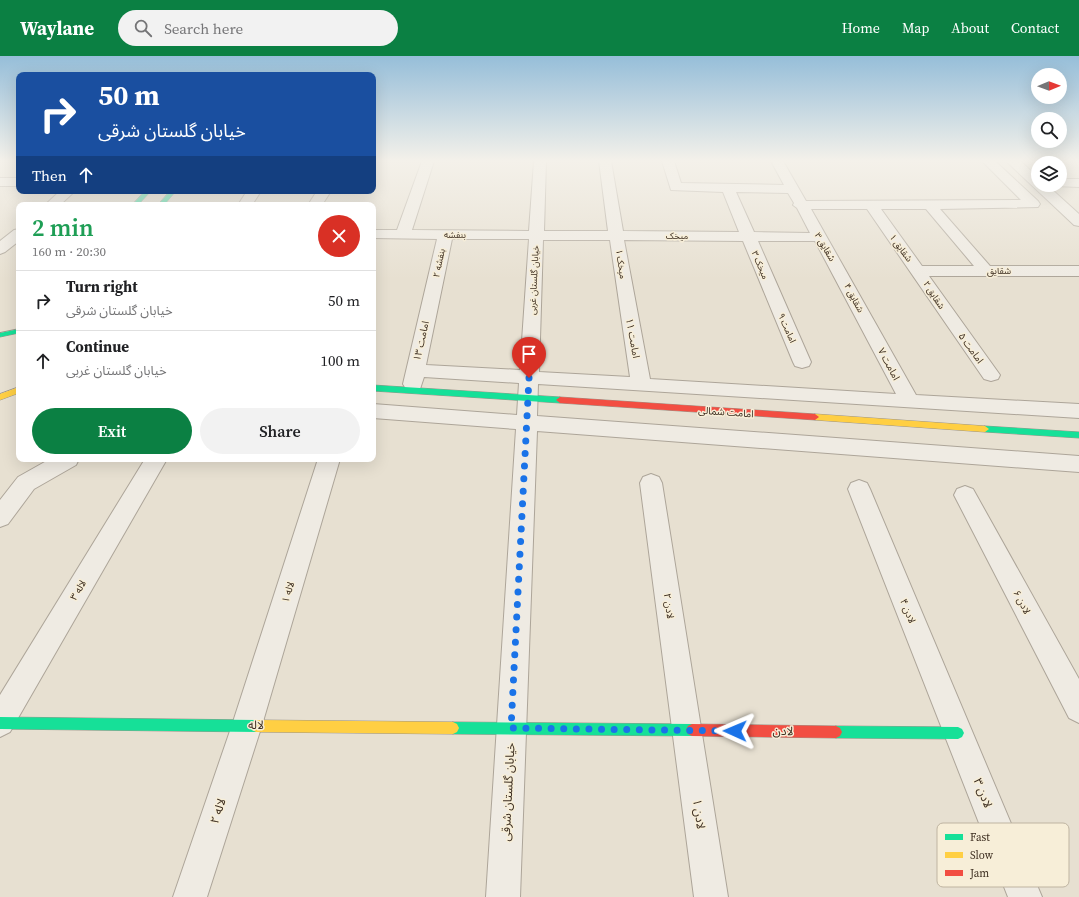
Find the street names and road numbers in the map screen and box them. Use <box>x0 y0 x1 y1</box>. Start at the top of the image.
street label: بنفشه <box>444 229 466 241</box>
street label: میخک <box>666 230 689 242</box>
street label: شقایق ۳ <box>812 230 838 264</box>
street label: شقایق ۱ <box>887 232 915 264</box>
street label: خیابان گلستان غربی <box>526 245 542 315</box>
street label: بنفشه ۲ <box>430 247 448 279</box>
street label: میخک ۱ <box>613 248 629 280</box>
street label: میخک ۳ <box>749 249 771 281</box>
street label: شقایق <box>987 265 1011 277</box>
street label: شقایق ۲ <box>920 279 948 311</box>
street label: شقایق ۴ <box>841 281 867 315</box>
street label: امامت ۹ <box>775 311 799 345</box>
street label: امامت ۱۱ <box>623 317 643 359</box>
street label: امامت ۱۳ <box>410 320 432 362</box>
street label: امامت ۵ <box>956 330 986 366</box>
street label: امامت ۷ <box>875 346 903 382</box>
street label: امامت شمالی <box>698 404 754 420</box>
street label: لاله ۳ <box>67 577 89 603</box>
street label: لاله ۱ <box>279 580 297 604</box>
street label: لادن ۶ <box>1010 588 1034 616</box>
street label: لادن ۲ <box>661 592 677 620</box>
street label: لادن ۴ <box>897 597 919 625</box>
street label: لاله <box>248 717 264 733</box>
street label: لادن <box>772 723 794 739</box>
street label: خیابان گلستان شرقی <box>497 742 519 842</box>
street label: لادن ۳ <box>970 776 996 810</box>
street label: لاله ۲ <box>206 796 230 826</box>
street label: لادن ۱ <box>689 798 709 830</box>

